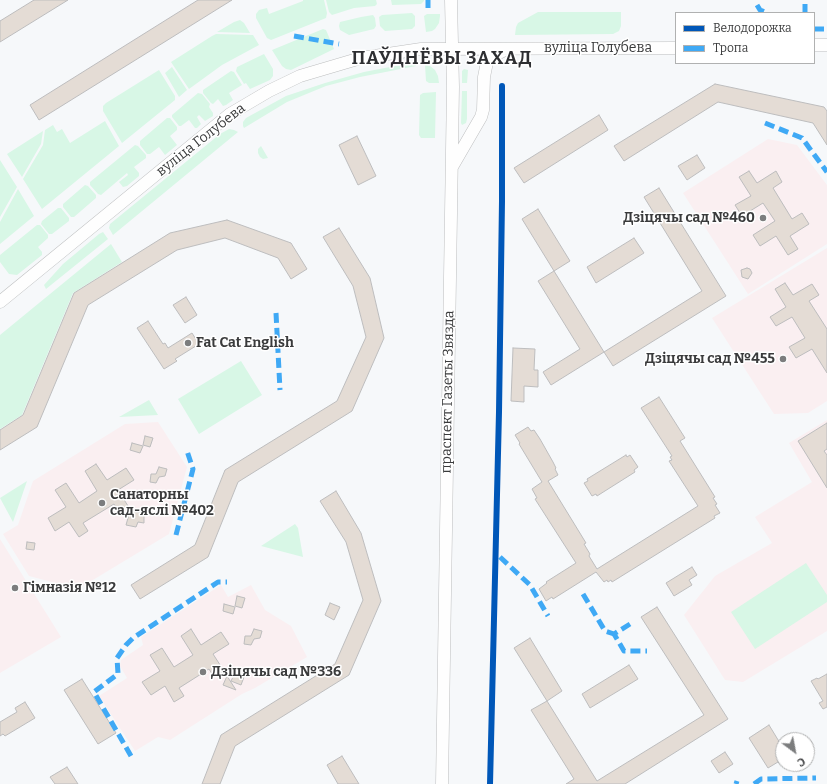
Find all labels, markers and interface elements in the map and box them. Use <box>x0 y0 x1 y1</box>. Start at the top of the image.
legend <box>675 12 815 64</box>
text: Велодорожка <box>713 21 792 35</box>
street label: вуліца Голубева <box>544 40 652 56</box>
text: Тропа <box>713 41 748 55</box>
district label: ПАЎДНЁВЫ ЗАХАД <box>352 48 532 70</box>
street label: вуліца Голубева <box>153 100 249 180</box>
place label: Дзіцячы сад №460 <box>623 210 755 226</box>
marker: Дзіцячы сад №460 <box>758 213 768 223</box>
street label: праспект Газеты Звязда <box>438 310 458 474</box>
place label: Fat Cat English <box>196 335 294 351</box>
marker: Fat Cat English <box>183 338 193 348</box>
place label: Дзіцячы сад №455 <box>645 351 775 367</box>
marker: Дзіцячы сад №455 <box>778 354 788 364</box>
place label: Санаторны сад-яслі №402 <box>110 487 214 520</box>
marker: Санаторны сад-яслі №402 <box>97 498 107 508</box>
place label: Гімназія №12 <box>23 580 116 596</box>
marker: Гімназія №12 <box>10 583 20 593</box>
place label: Дзіцячы сад №336 <box>211 664 341 680</box>
marker: Дзіцячы сад №336 <box>198 667 208 677</box>
north arrow <box>775 732 815 772</box>
text: С <box>795 754 807 769</box>

